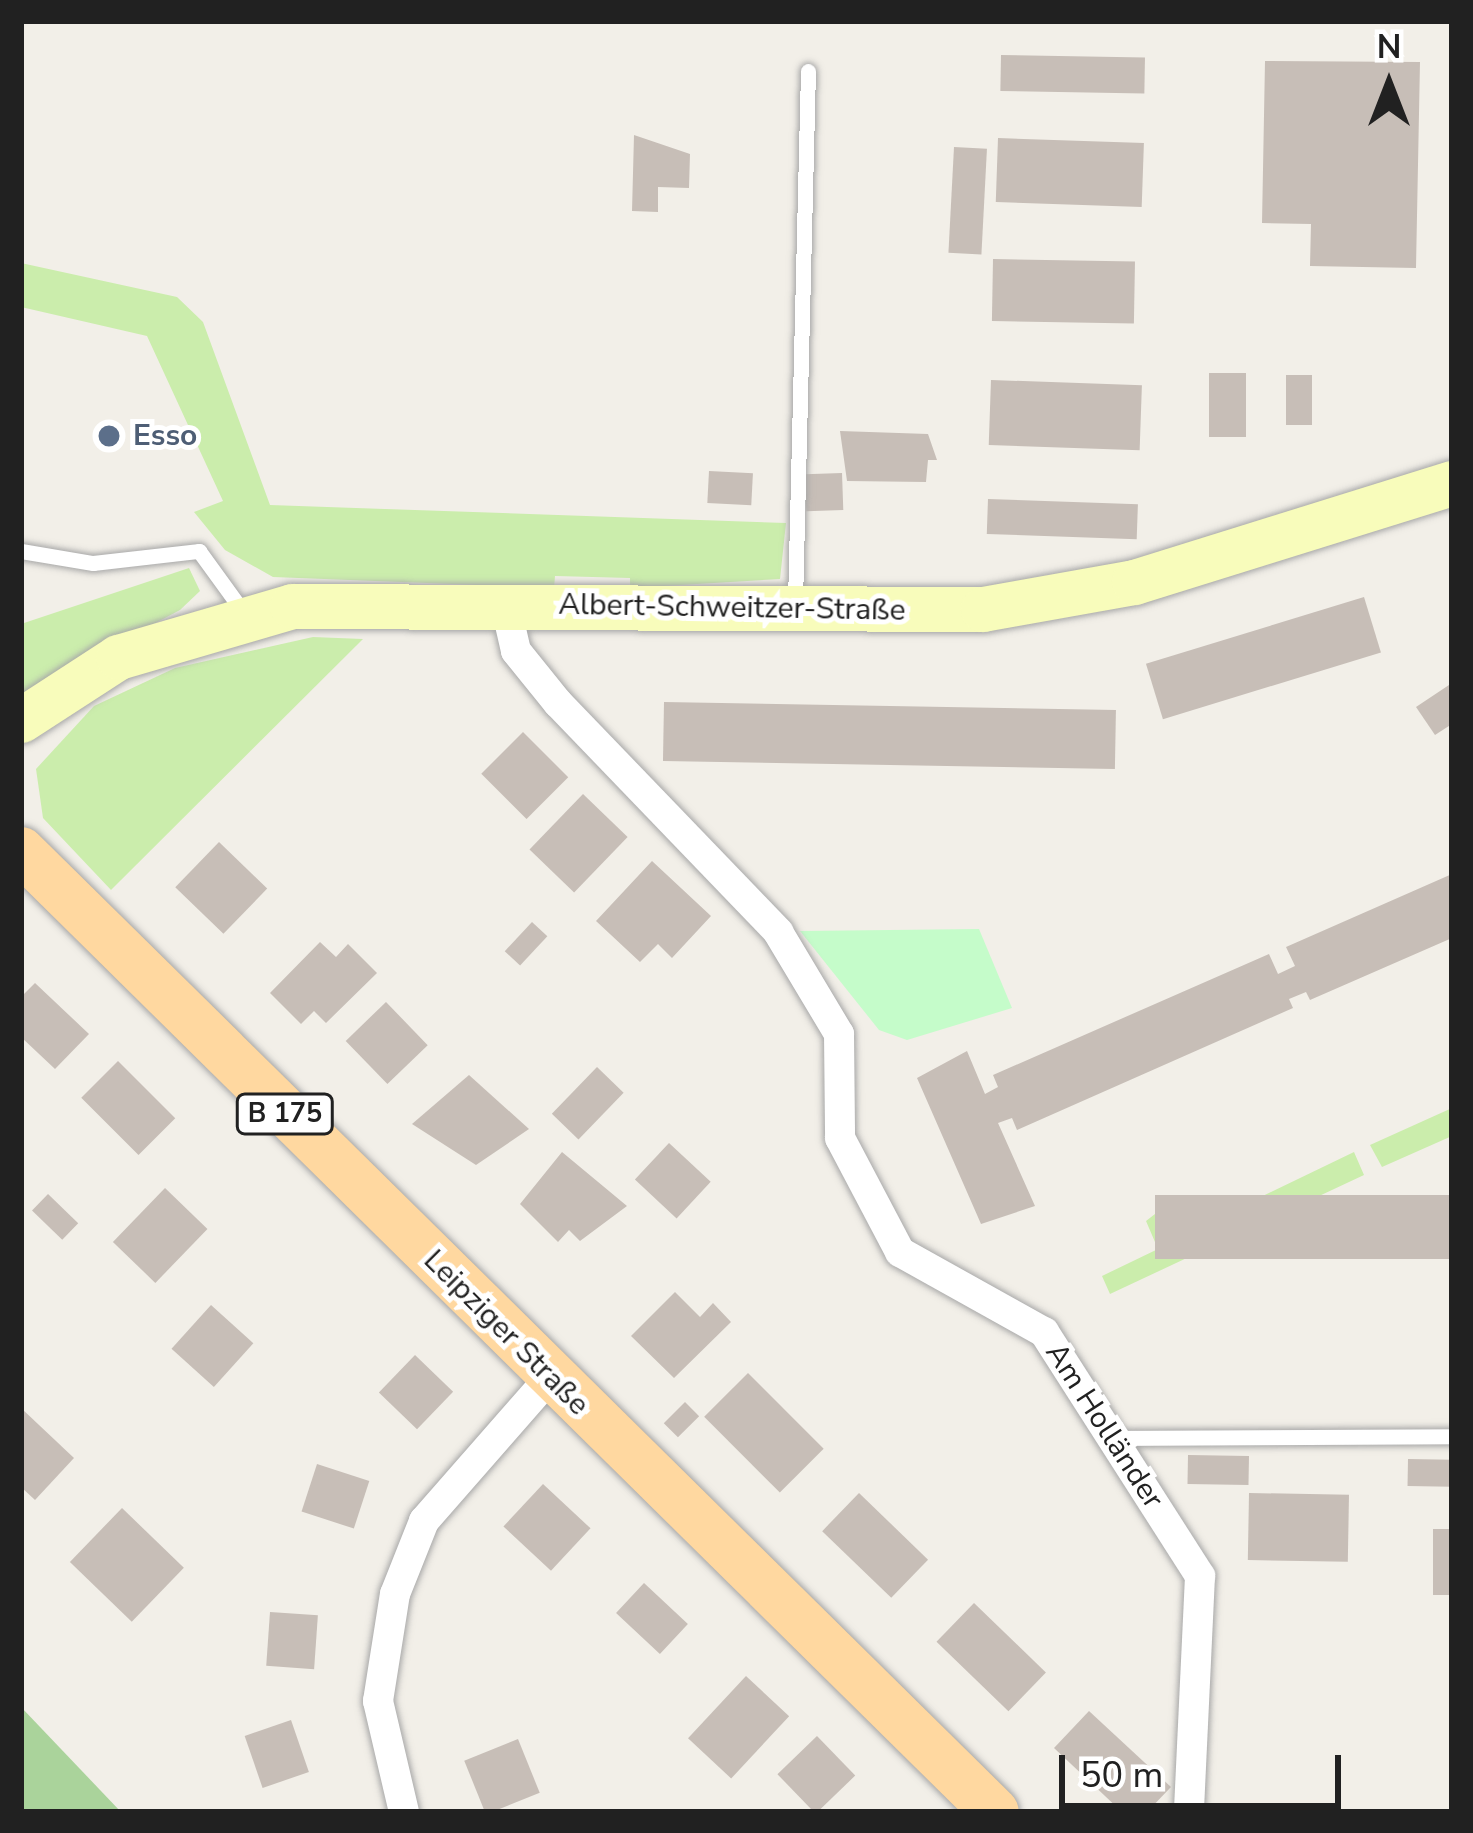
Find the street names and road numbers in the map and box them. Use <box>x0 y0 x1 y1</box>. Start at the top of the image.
street label: Albert-Schweitzer-Straße <box>558 587 906 629</box>
road number: B 175 <box>234 1093 336 1135</box>
street label: Leipziger Straße <box>416 1243 596 1423</box>
street label: Am Holländer <box>1037 1337 1171 1515</box>

